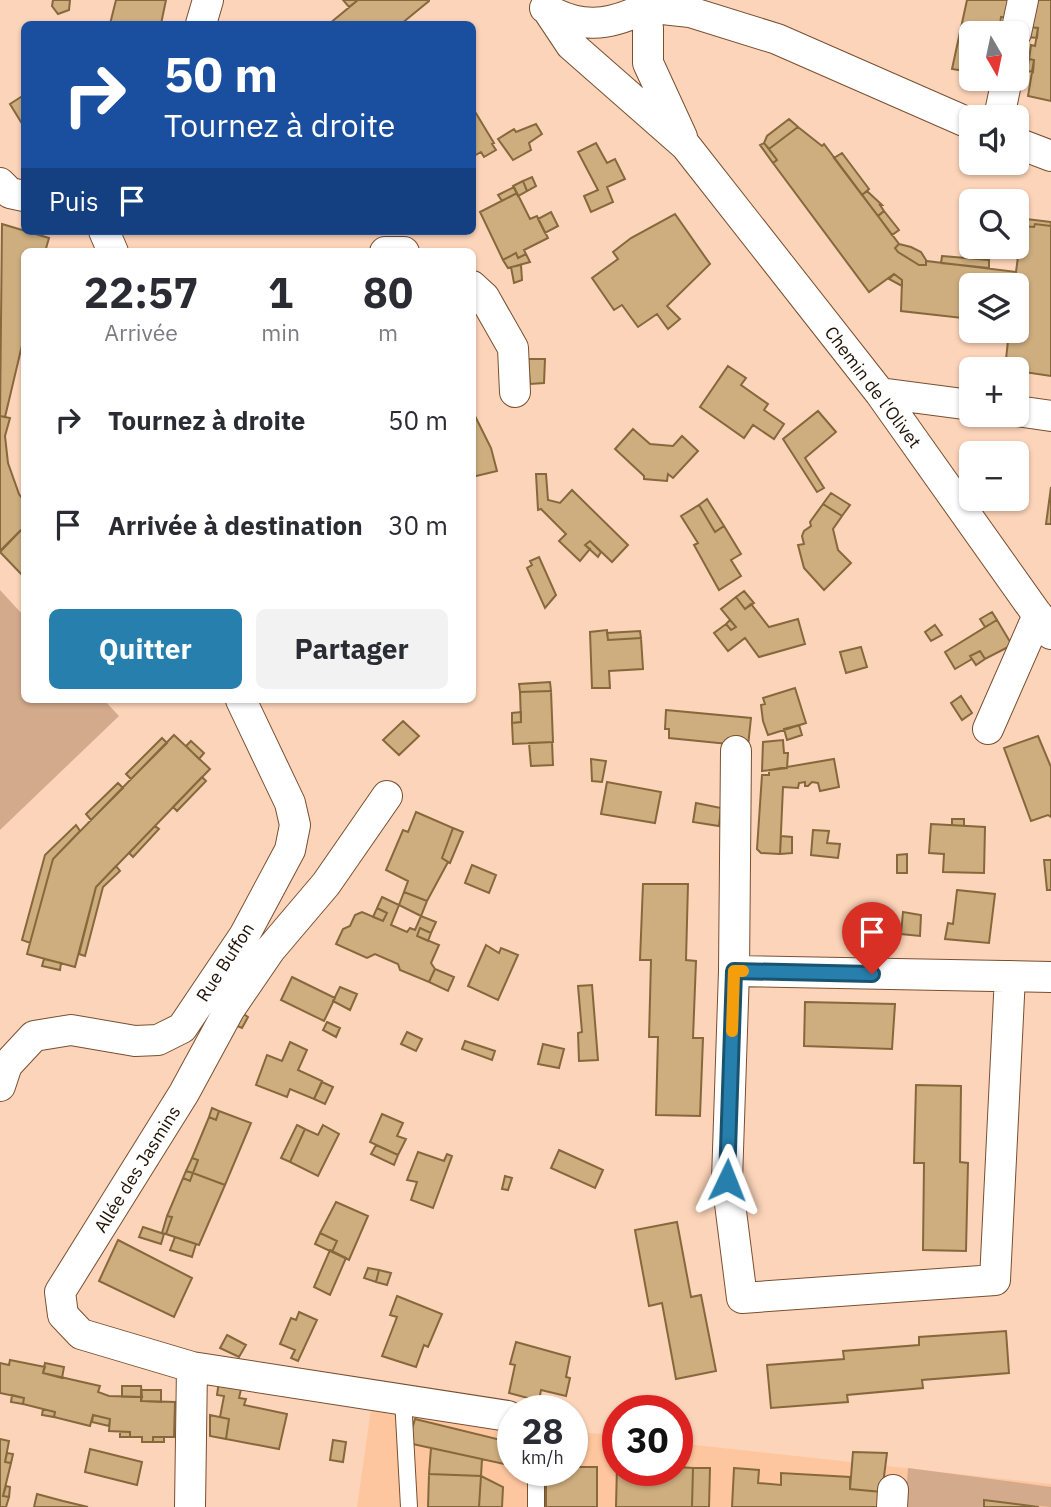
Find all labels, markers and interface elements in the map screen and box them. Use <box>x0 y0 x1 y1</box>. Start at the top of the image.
north arrow <box>959 21 1029 91</box>
map controls <box>959 21 1029 511</box>
text: 50 m <box>164 42 278 105</box>
icon: right <box>49 49 140 140</box>
text: Tournez à droite <box>164 104 395 146</box>
button: sound <box>959 105 1029 175</box>
icon: arrive <box>113 182 151 220</box>
text: Puis <box>49 184 99 218</box>
button: search <box>959 189 1029 259</box>
text: 22:57 <box>84 265 198 320</box>
text: 1 <box>268 265 293 320</box>
text: 80 <box>363 265 413 320</box>
button: layers <box>959 273 1029 343</box>
text: Arrivée <box>104 317 178 347</box>
text: min <box>261 317 300 347</box>
text: m <box>378 317 398 347</box>
street label: Chemin de l'Olivet <box>820 322 926 452</box>
button: + <box>959 357 1029 427</box>
icon: right <box>49 401 87 439</box>
text: Tournez à droite <box>108 403 305 437</box>
text: 50 m <box>388 403 448 437</box>
button: − <box>959 441 1029 511</box>
icon: arrive <box>49 506 87 544</box>
text: Arrivée à destination <box>108 508 363 542</box>
text: 30 m <box>388 508 448 542</box>
button: Quitter <box>49 609 242 689</box>
button: Partager <box>256 609 448 689</box>
pin <box>842 902 902 974</box>
icon: arrive <box>853 913 891 951</box>
street label: Rue Buffon <box>191 918 259 1006</box>
street label: Allée des Jasmins <box>89 1101 185 1237</box>
position arrow <box>690 1143 764 1217</box>
speed limit sign: 30 <box>602 1395 693 1486</box>
text: 28 <box>521 1408 564 1454</box>
text: km/h <box>521 1446 564 1469</box>

